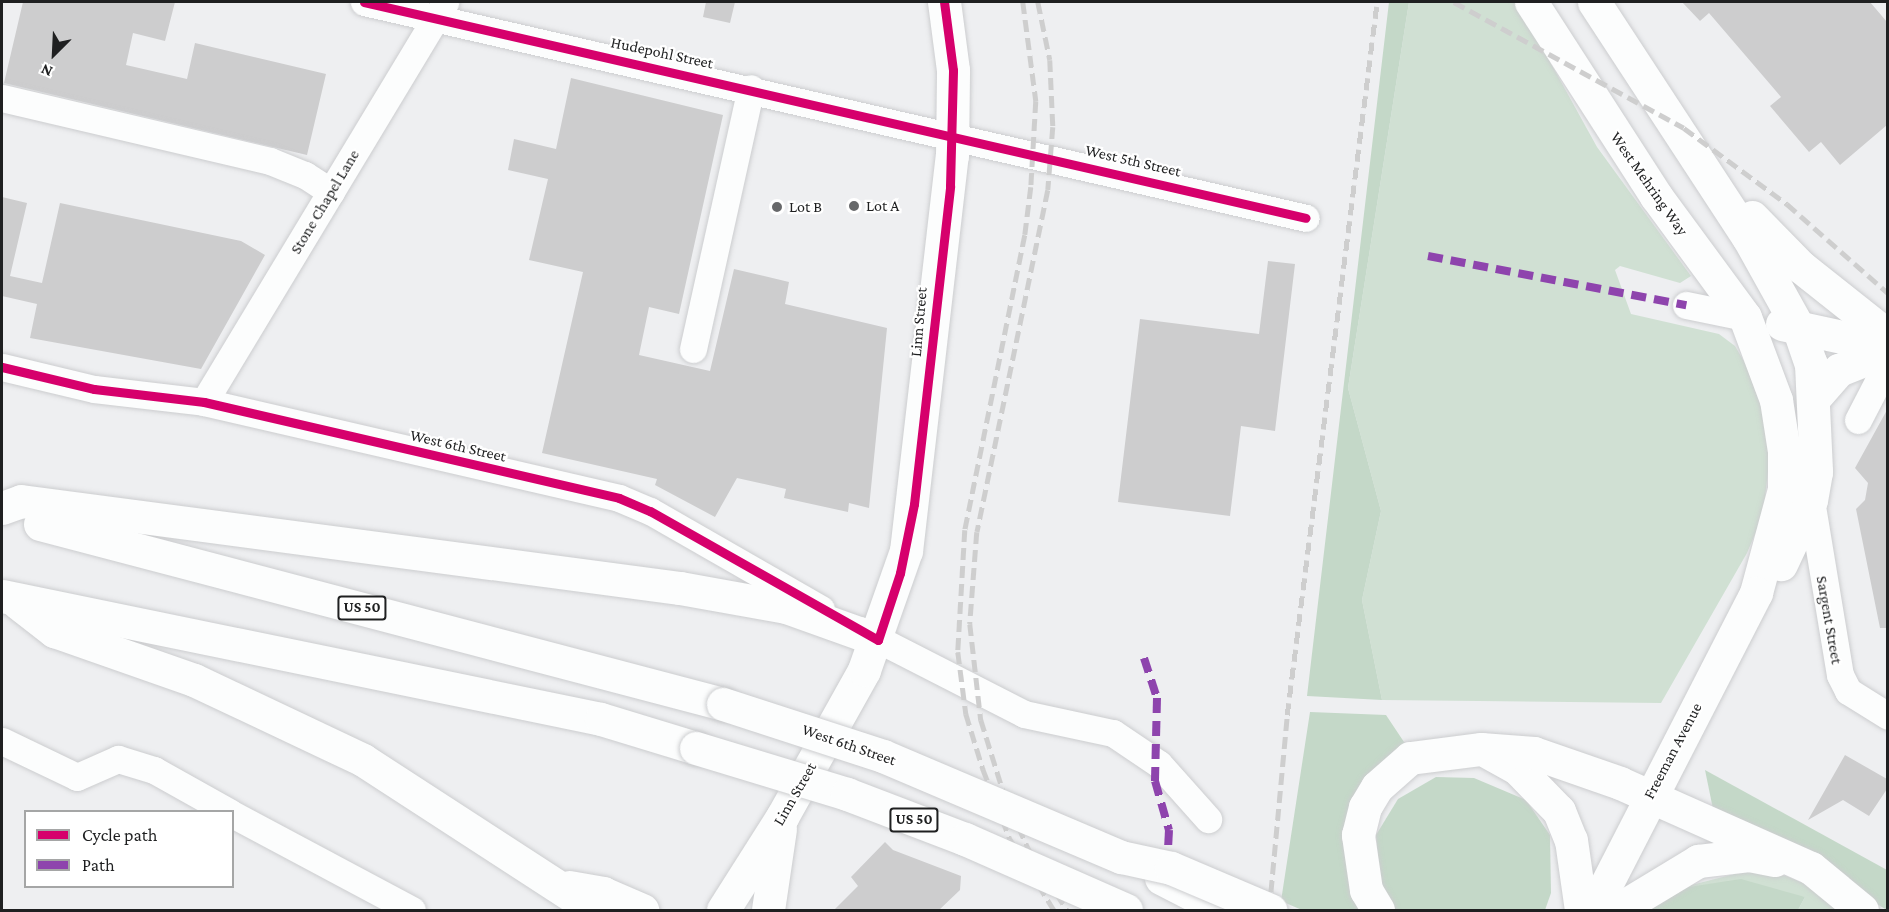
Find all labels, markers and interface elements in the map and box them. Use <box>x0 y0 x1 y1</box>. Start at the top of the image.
north arrow <box>24 24 84 84</box>
street label: Hudepohl Street <box>609 33 715 73</box>
text: N <box>38 61 55 81</box>
street label: West Mehring Way <box>1606 128 1692 240</box>
street label: West 5th Street <box>1083 141 1183 181</box>
street label: Stone Chapel Lane <box>286 146 364 258</box>
place label: Lot A <box>866 196 899 216</box>
place label: Lot B <box>789 197 822 217</box>
marker: Lot A <box>847 199 861 213</box>
marker: Lot B <box>770 200 784 214</box>
street label: Linn Street <box>906 286 932 358</box>
street label: West 6th Street <box>408 426 508 466</box>
street label: Sargent Street <box>1812 574 1846 666</box>
road number: US 50 <box>336 596 388 620</box>
street label: Freeman Avenue <box>1640 700 1706 802</box>
street label: West 6th Street <box>800 720 898 770</box>
street label: Linn Street <box>769 759 821 829</box>
road number: US 50 <box>888 808 940 832</box>
legend <box>24 810 234 888</box>
text: Cycle path <box>82 825 157 845</box>
text: Path <box>82 855 115 875</box>

